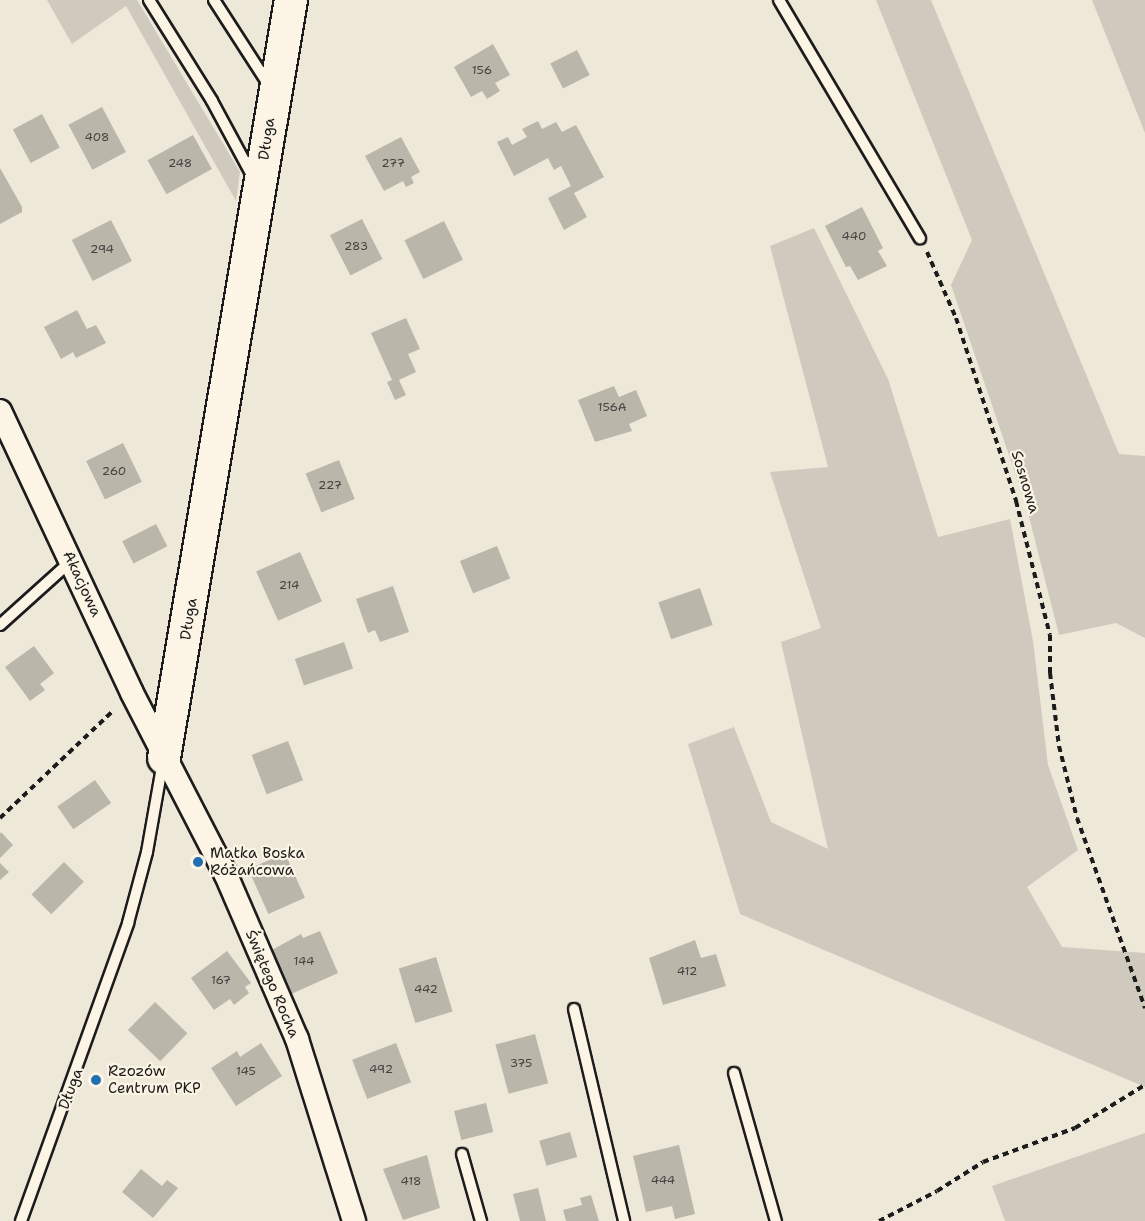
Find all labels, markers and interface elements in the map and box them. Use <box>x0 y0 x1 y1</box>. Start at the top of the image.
house number: 156 <box>472 64 492 78</box>
street label: Długa <box>255 117 279 161</box>
house number: 408 <box>85 131 109 145</box>
house number: 248 <box>168 157 192 171</box>
house number: 277 <box>381 157 405 171</box>
house number: 440 <box>842 230 866 244</box>
house number: 283 <box>344 240 368 254</box>
house number: 294 <box>90 243 114 257</box>
house number: 156A <box>598 401 626 415</box>
street label: Sosnowa <box>1007 449 1043 515</box>
house number: 260 <box>102 465 126 479</box>
house number: 227 <box>318 479 342 493</box>
street label: Akacjowa <box>59 548 105 620</box>
house number: 214 <box>279 579 299 593</box>
street label: Długa <box>177 597 201 641</box>
place label: Matka Boska Różańcowa <box>210 844 305 879</box>
marker: Matka Boska Różańcowa <box>191 855 205 869</box>
street label: Świętego Rocha <box>241 927 303 1041</box>
house number: 144 <box>294 955 314 969</box>
house number: 412 <box>677 965 697 979</box>
house number: 167 <box>211 974 231 988</box>
house number: 442 <box>414 983 438 997</box>
house number: 375 <box>510 1057 532 1071</box>
place label: Rzozów Centrum PKP <box>108 1062 201 1097</box>
house number: 492 <box>369 1063 393 1077</box>
house number: 145 <box>236 1065 256 1079</box>
street label: Długa <box>55 1066 87 1112</box>
marker: Rzozów Centrum PKP <box>89 1073 103 1087</box>
house number: 444 <box>651 1174 675 1188</box>
house number: 418 <box>400 1175 422 1189</box>

